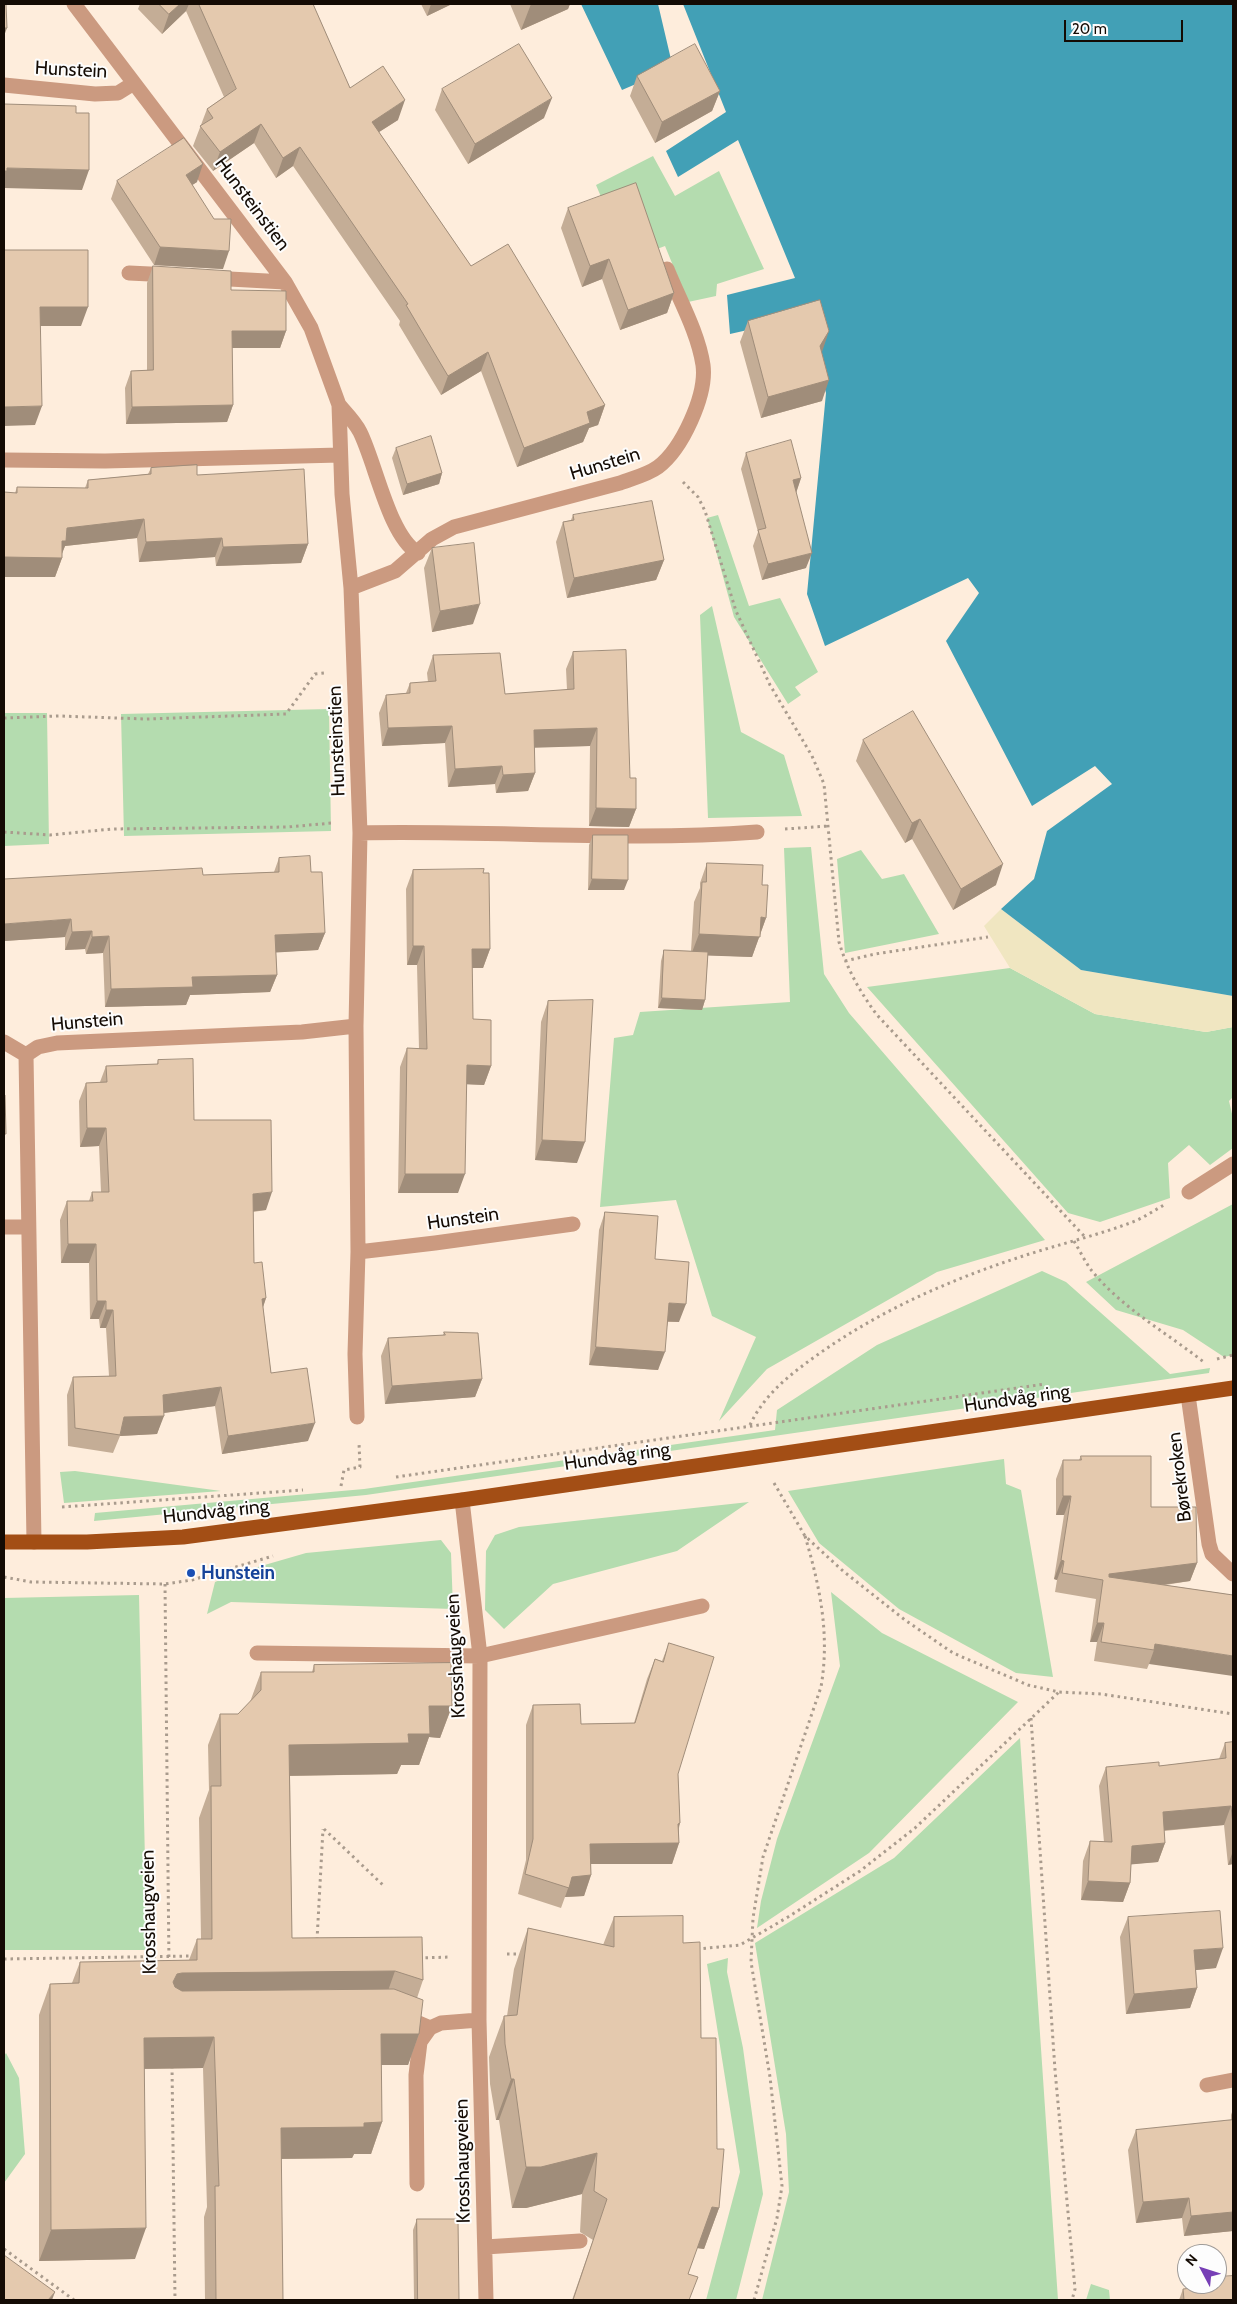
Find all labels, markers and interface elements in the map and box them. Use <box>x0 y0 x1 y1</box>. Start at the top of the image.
scale bar <box>1067 10 1186 42</box>
text: 20 m <box>1072 20 1107 38</box>
street label: Hunstein <box>34 57 108 83</box>
street label: Hunsteinstien <box>209 153 295 255</box>
street label: Hunstein <box>567 443 643 485</box>
street label: Hunsteinstien <box>324 685 350 797</box>
street label: Hunstein <box>50 1007 124 1037</box>
street label: Hunstein <box>426 1203 500 1235</box>
street label: Hundvåg ring <box>963 1380 1071 1418</box>
street label: Børekroken <box>1163 1431 1197 1523</box>
street label: Hundvåg ring <box>563 1438 671 1476</box>
street label: Hundvåg ring <box>162 1495 270 1529</box>
place label: Hunstein <box>201 1562 275 1584</box>
marker: Hunstein <box>185 1567 197 1579</box>
street label: Krosshaugveien <box>441 1593 471 1719</box>
street label: Krosshaugveien <box>137 1849 161 1975</box>
street label: Krosshaugveien <box>451 2098 475 2224</box>
north arrow <box>1177 2244 1227 2294</box>
text: N <box>1181 2250 1201 2270</box>

